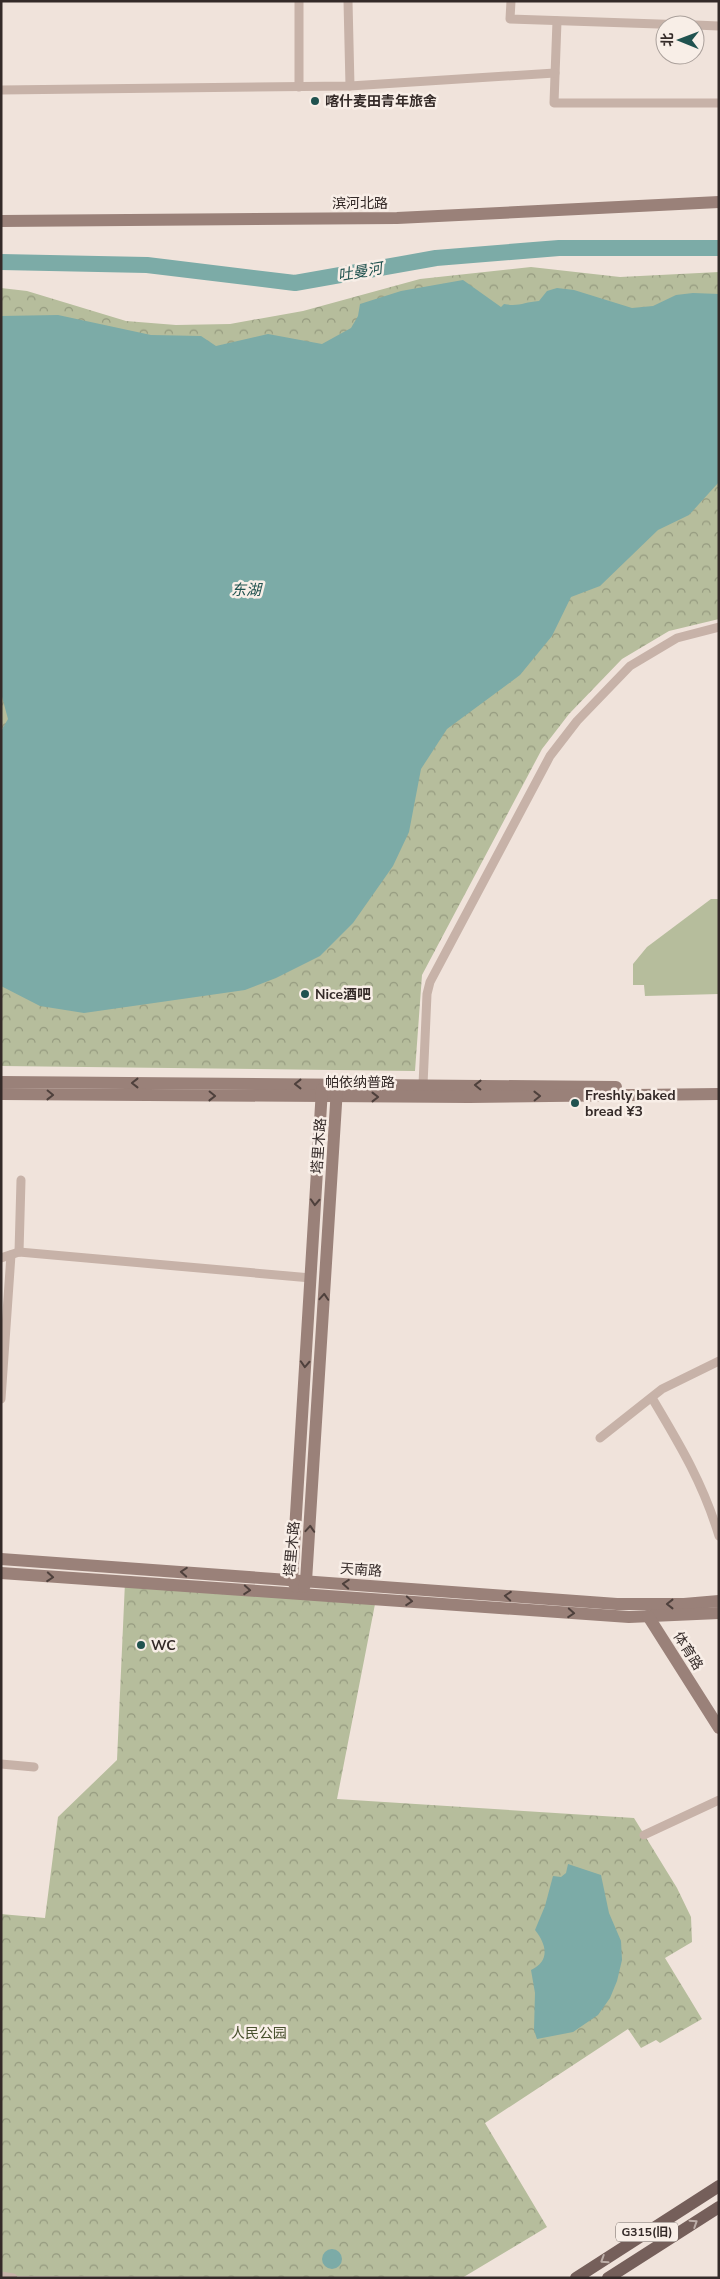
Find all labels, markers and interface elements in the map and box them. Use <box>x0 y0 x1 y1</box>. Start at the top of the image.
north arrow <box>655 15 705 65</box>
text: 北 <box>658 33 677 47</box>
place label: 喀什麦田青年旅舍 <box>325 92 437 111</box>
marker: 喀什麦田青年旅舍 <box>309 95 321 107</box>
street label: 滨河北路 <box>332 194 388 213</box>
water label: 吐曼河 <box>336 258 387 286</box>
water label: 东湖 <box>231 580 263 600</box>
place label: Nice酒吧 <box>315 985 371 1004</box>
marker: Nice酒吧 <box>299 988 311 1000</box>
street label: 帕依纳普路 <box>325 1073 395 1092</box>
one-way arrow <box>131 1078 138 1088</box>
one-way arrow <box>293 1079 301 1089</box>
one-way arrow <box>473 1080 481 1091</box>
place label: Freshly baked bread ¥3 <box>585 1086 676 1121</box>
one-way arrow <box>46 1090 54 1100</box>
one-way arrow <box>209 1091 217 1101</box>
one-way arrow <box>534 1091 542 1101</box>
one-way arrow <box>372 1092 379 1102</box>
marker: Freshly baked bread ¥3 <box>569 1097 581 1109</box>
street label: 塔里木路 <box>308 1117 330 1175</box>
one-way arrow <box>310 1199 321 1207</box>
one-way arrow <box>319 1293 330 1301</box>
one-way arrow <box>300 1361 311 1369</box>
street label: 塔里木路 <box>280 1520 304 1578</box>
one-way arrow <box>304 1525 315 1533</box>
street label: 天南路 <box>339 1559 383 1581</box>
one-way arrow <box>180 1567 188 1578</box>
one-way arrow <box>46 1571 54 1582</box>
one-way arrow <box>342 1579 350 1590</box>
one-way arrow <box>243 1585 251 1596</box>
one-way arrow <box>504 1591 512 1602</box>
one-way arrow <box>405 1596 413 1607</box>
one-way arrow <box>666 1599 674 1609</box>
one-way arrow <box>567 1607 575 1618</box>
street label: 体育路 <box>669 1628 707 1674</box>
place label: WC <box>151 1636 176 1655</box>
marker: WC <box>135 1639 147 1651</box>
park label: 人民公园 <box>231 2024 287 2043</box>
one-way arrow <box>688 2220 697 2229</box>
road number: G315(旧) <box>616 2222 678 2242</box>
one-way arrow <box>601 2253 610 2263</box>

